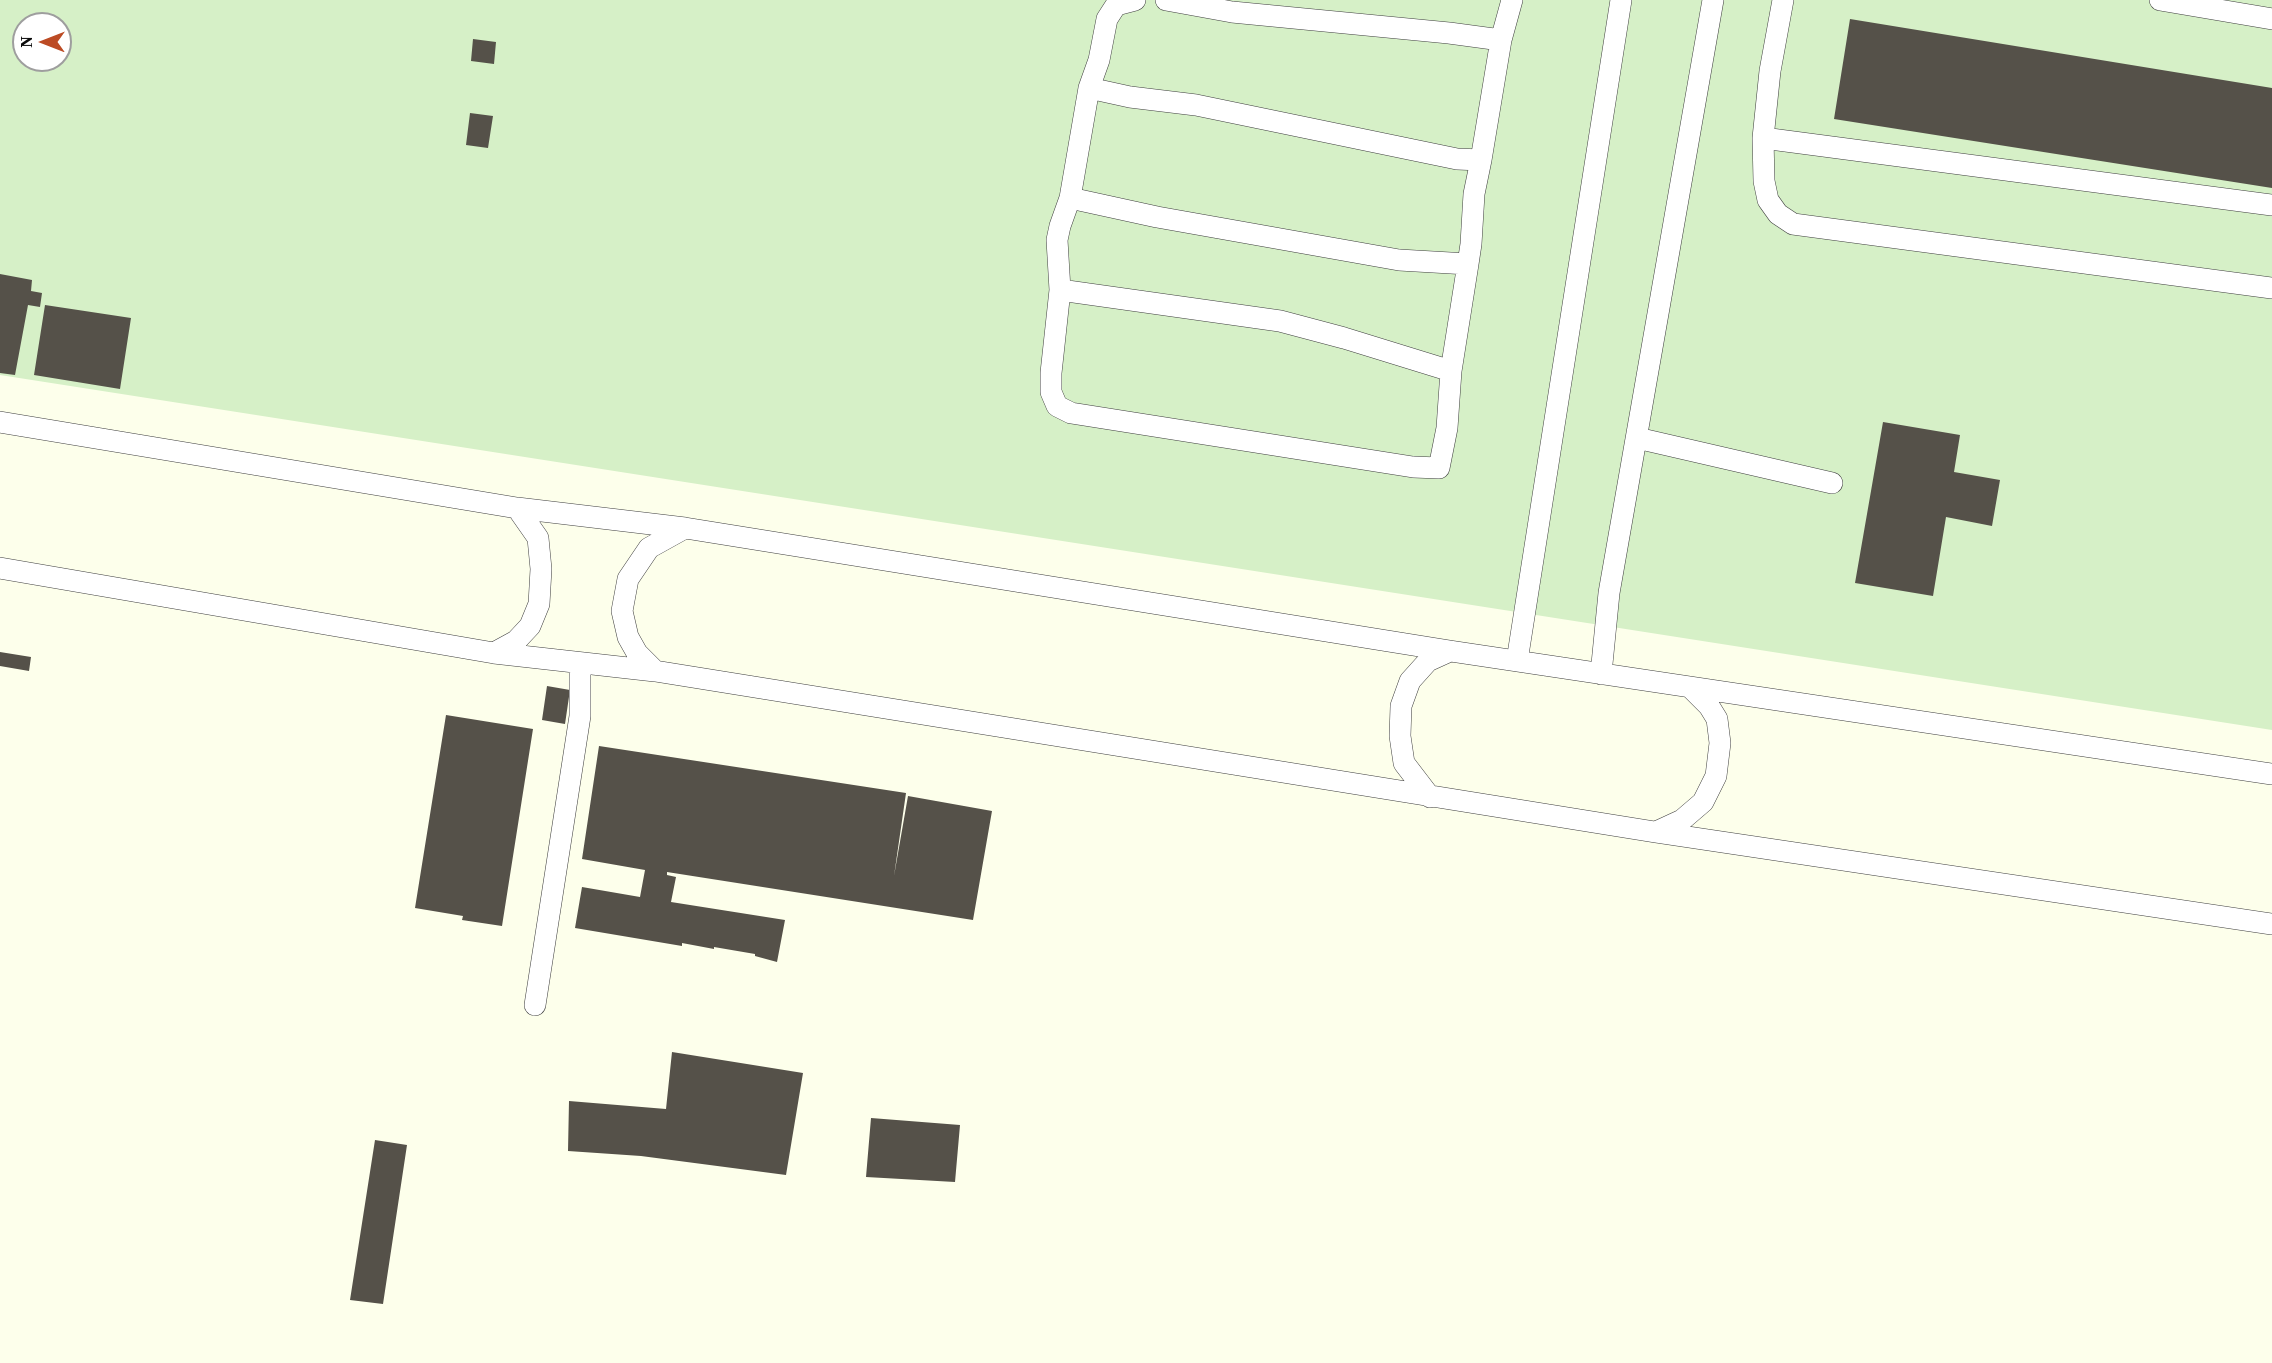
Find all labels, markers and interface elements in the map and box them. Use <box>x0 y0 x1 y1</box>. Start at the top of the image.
north arrow <box>12 12 72 72</box>
text: N <box>15 36 37 48</box>

